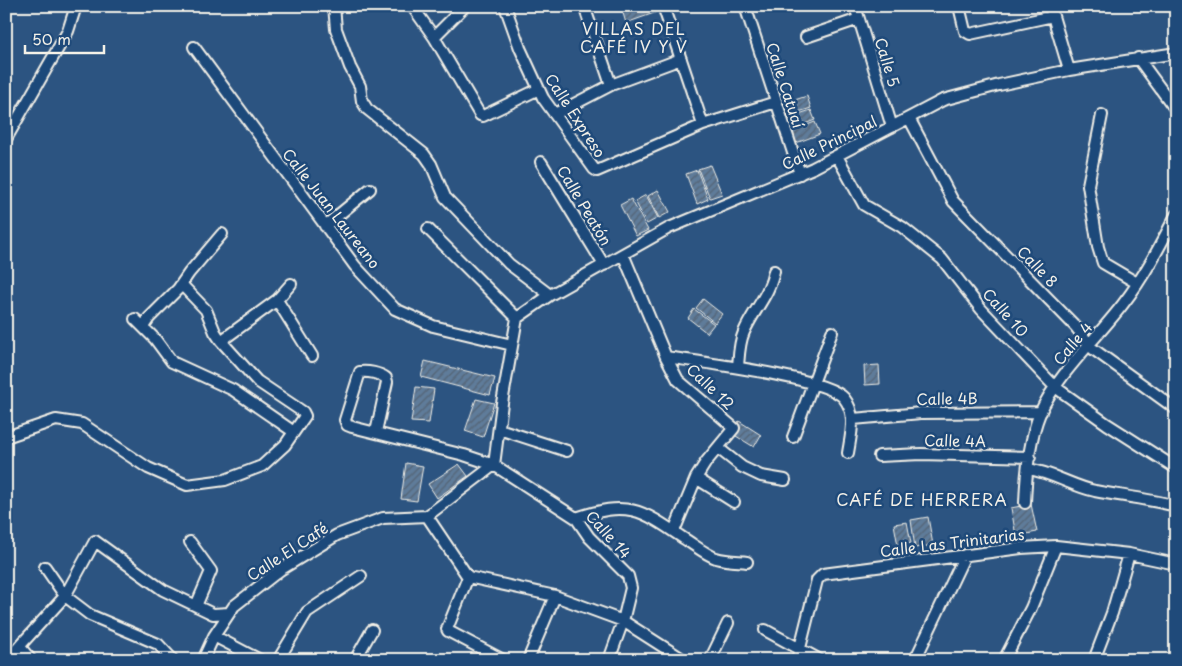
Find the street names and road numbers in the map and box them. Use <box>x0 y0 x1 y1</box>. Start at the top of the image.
street label: Calle 5 <box>870 34 906 90</box>
street label: Calle Catuaí <box>761 39 811 132</box>
street label: Calle Expreso <box>540 68 612 162</box>
street label: Calle Principal <box>777 109 881 175</box>
street label: Calle Juan Laureano <box>278 143 386 273</box>
street label: Calle Peatón <box>552 160 618 250</box>
street label: Calle 8 <box>1012 240 1064 292</box>
street label: Calle 10 <box>978 282 1034 342</box>
street label: Calle 4 <box>1047 316 1097 370</box>
street label: Calle 12 <box>682 358 740 414</box>
street label: Calle 4B <box>916 386 978 410</box>
street label: Calle 4A <box>924 428 986 452</box>
street label: Calle 14 <box>581 505 637 563</box>
street label: Calle El Café <box>242 516 332 586</box>
street label: Calle Las Trinitarias <box>878 522 1026 562</box>

